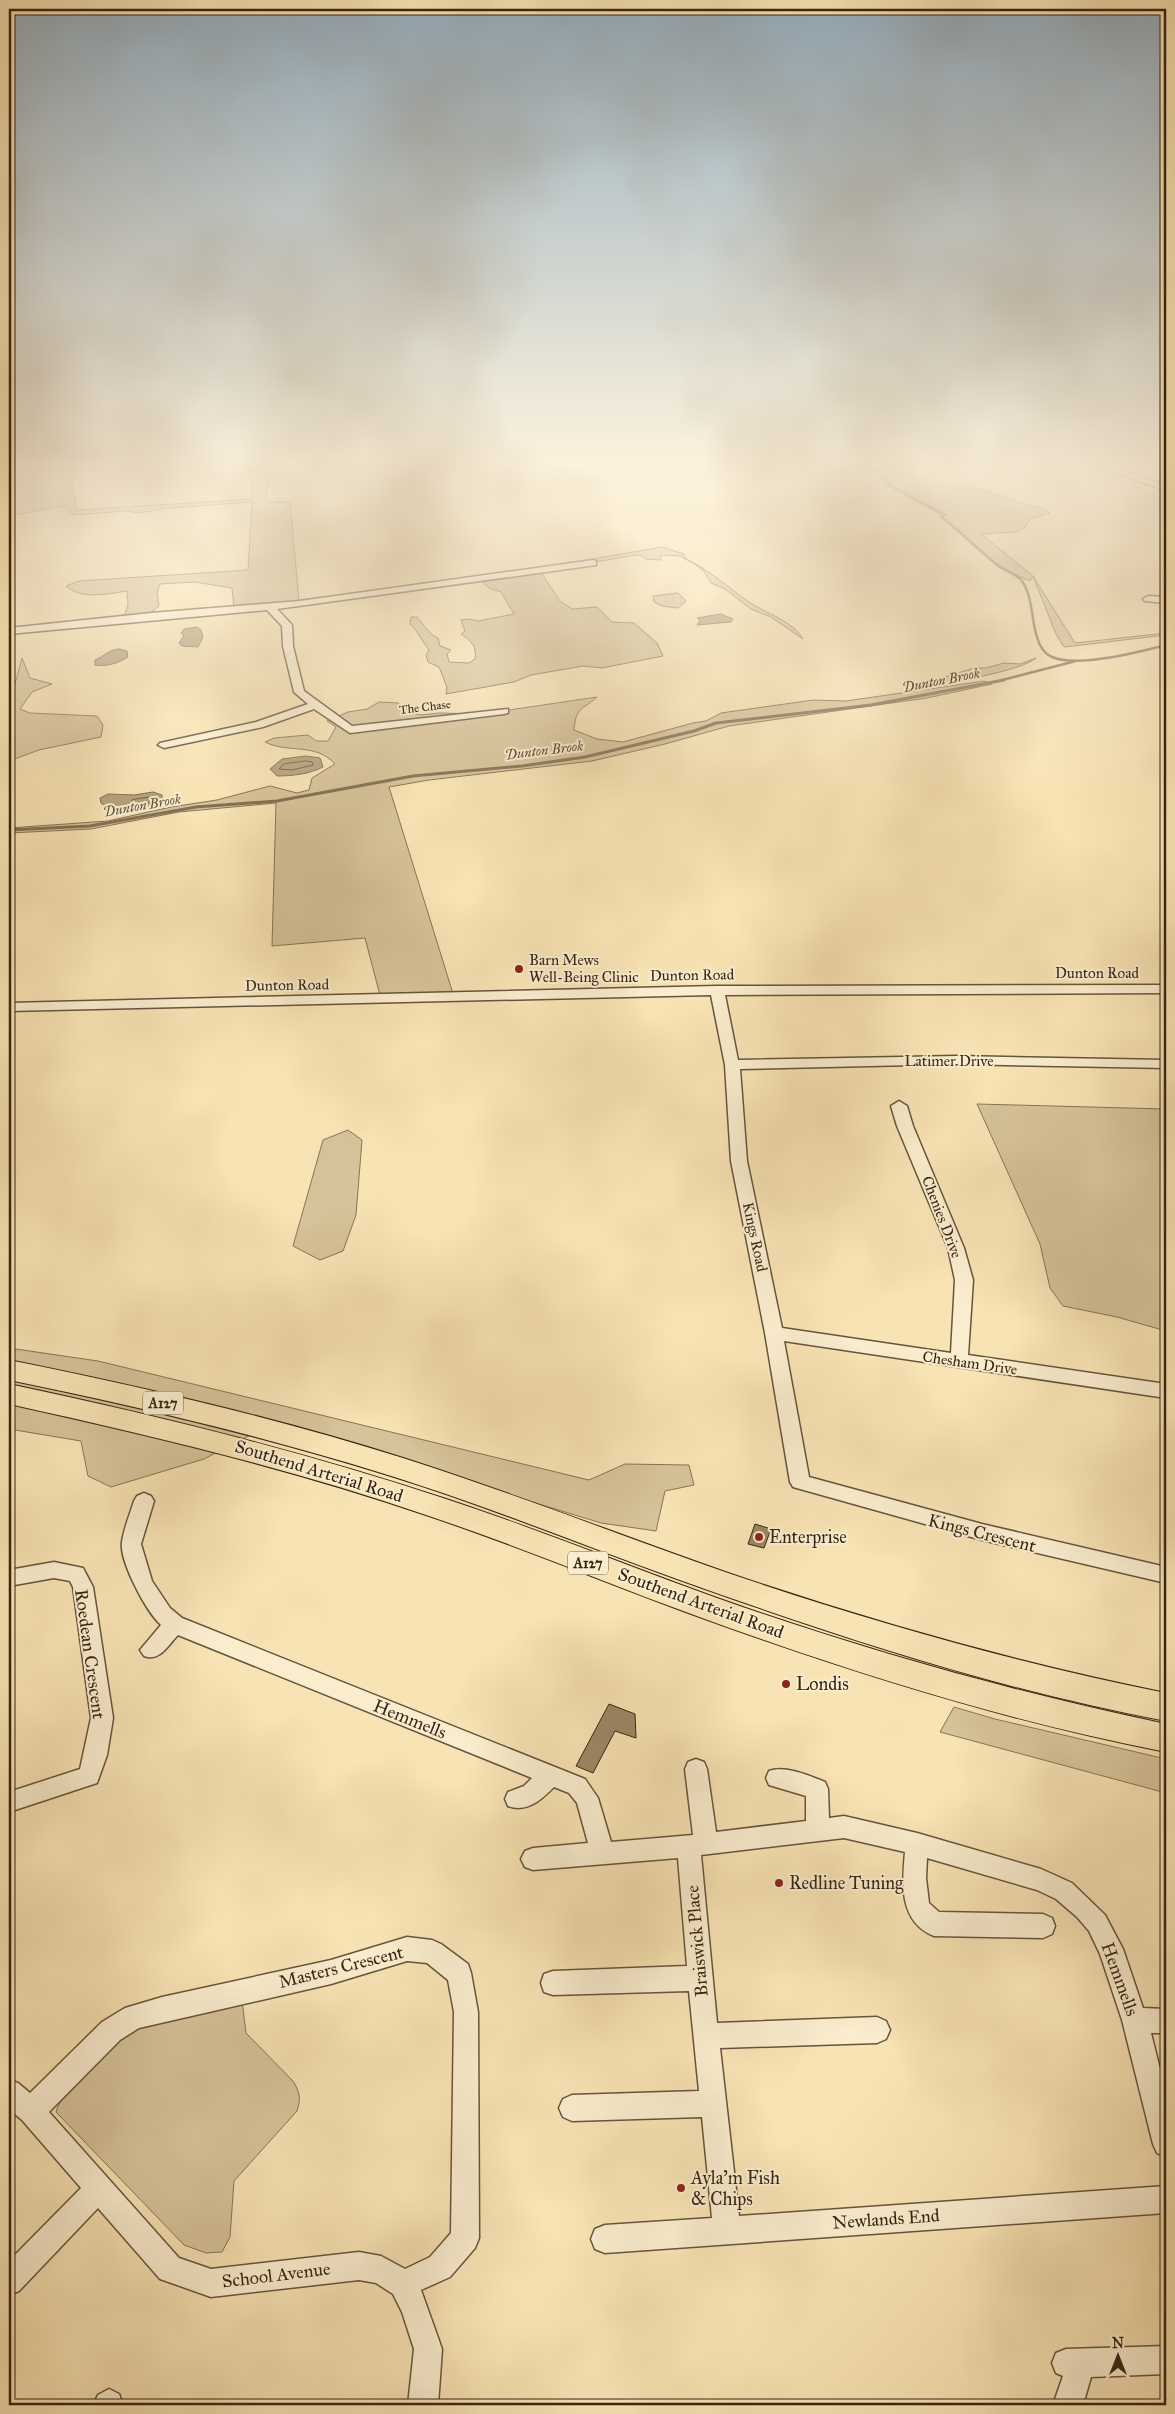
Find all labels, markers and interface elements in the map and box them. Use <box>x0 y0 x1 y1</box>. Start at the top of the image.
water label: Dunton Brook <box>901 664 982 696</box>
street label: The Chase <box>398 697 452 717</box>
water label: Dunton Brook <box>504 737 585 764</box>
water label: Dunton Brook <box>102 790 183 821</box>
place label: Barn Mews Well-Being Clinic <box>529 951 639 986</box>
marker: Barn Mews Well-Being Clinic <box>513 963 525 975</box>
street label: Dunton Road <box>1055 964 1140 982</box>
street label: Dunton Road <box>650 965 735 985</box>
street label: Dunton Road <box>245 975 330 995</box>
street label: Latimer Drive <box>904 1052 994 1070</box>
street label: Chenies Drive <box>918 1173 966 1261</box>
street label: Kings Road <box>739 1201 771 1274</box>
street label: Chesham Drive <box>922 1347 1018 1379</box>
road number: A127 <box>143 1392 183 1415</box>
street label: Southend Arterial Road <box>232 1435 406 1507</box>
street label: Kings Crescent <box>926 1509 1039 1558</box>
place label: Enterprise <box>769 1526 847 1548</box>
marker: Enterprise <box>753 1531 765 1543</box>
road number: A127 <box>568 1552 608 1575</box>
street label: Southend Arterial Road <box>615 1563 787 1643</box>
street label: Roedean Crescent <box>70 1588 110 1721</box>
place label: Londis <box>796 1673 849 1695</box>
marker: Londis <box>780 1678 792 1690</box>
street label: Hemmells <box>370 1694 450 1744</box>
place label: Redline Tuning <box>789 1872 904 1895</box>
marker: Redline Tuning <box>773 1877 785 1889</box>
street label: Braiswick Place <box>681 1884 713 1998</box>
street label: Hemmells <box>1097 1939 1143 2019</box>
street label: Masters Crescent <box>276 1941 406 1993</box>
place label: Ayla’m Fish & Chips <box>690 2167 780 2210</box>
marker: Ayla’m Fish & Chips <box>675 2182 687 2194</box>
street label: Newlands End <box>832 2204 940 2234</box>
street label: School Avenue <box>221 2257 331 2293</box>
north arrow <box>1092 2332 1142 2382</box>
text: N <box>1112 2335 1124 2352</box>

